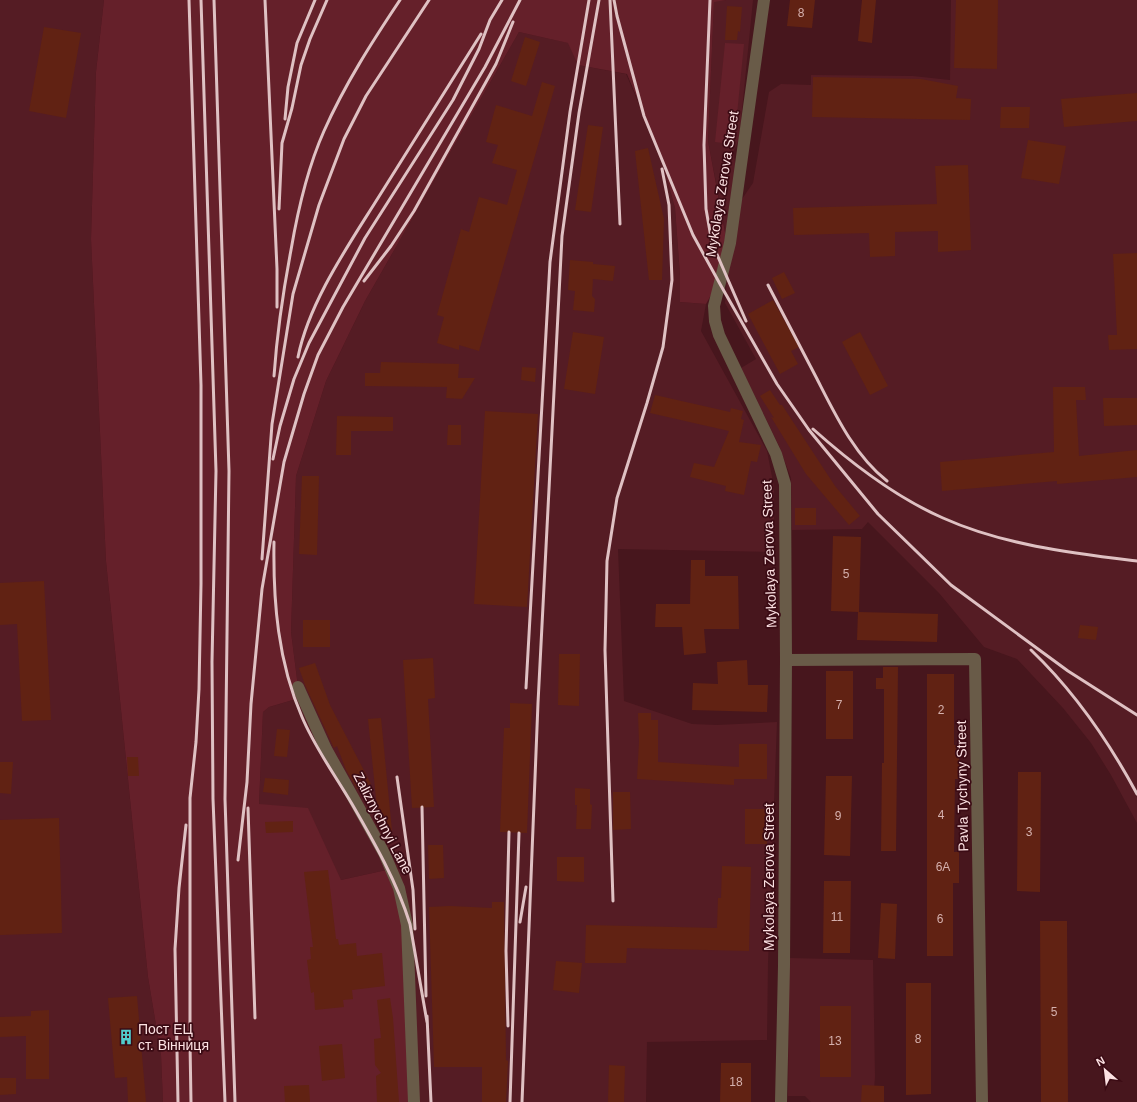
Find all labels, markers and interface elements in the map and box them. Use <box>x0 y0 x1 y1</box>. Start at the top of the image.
house number: 8 <box>798 6 805 20</box>
street label: Mykolaya Zerova Street <box>703 110 741 258</box>
street label: Mykolaya Zerova Street <box>758 480 780 628</box>
house number: 5 <box>843 567 850 581</box>
house number: 7 <box>836 698 843 712</box>
house number: 2 <box>938 703 945 717</box>
street label: Pavla Tychyny Street <box>953 720 971 852</box>
street label: Zaliznychnyi Lane <box>350 769 416 877</box>
street label: Mykolaya Zerova Street <box>761 803 777 951</box>
house number: 4 <box>938 808 945 822</box>
house number: 9 <box>835 809 842 823</box>
house number: 3 <box>1026 825 1033 839</box>
house number: 6А <box>936 860 950 874</box>
house number: 11 <box>831 910 844 924</box>
house number: 6 <box>937 912 944 926</box>
house number: 5 <box>1051 1005 1058 1019</box>
place label: Пост ЕЦ ст. Вінниця <box>138 1021 209 1053</box>
building icon: Пост ЕЦ ст. Вінниця <box>117 1028 135 1046</box>
house number: 8 <box>915 1032 922 1046</box>
house number: 13 <box>828 1034 842 1048</box>
north arrow <box>1085 1050 1125 1090</box>
text: N <box>1094 1054 1107 1068</box>
house number: 18 <box>729 1075 743 1089</box>

